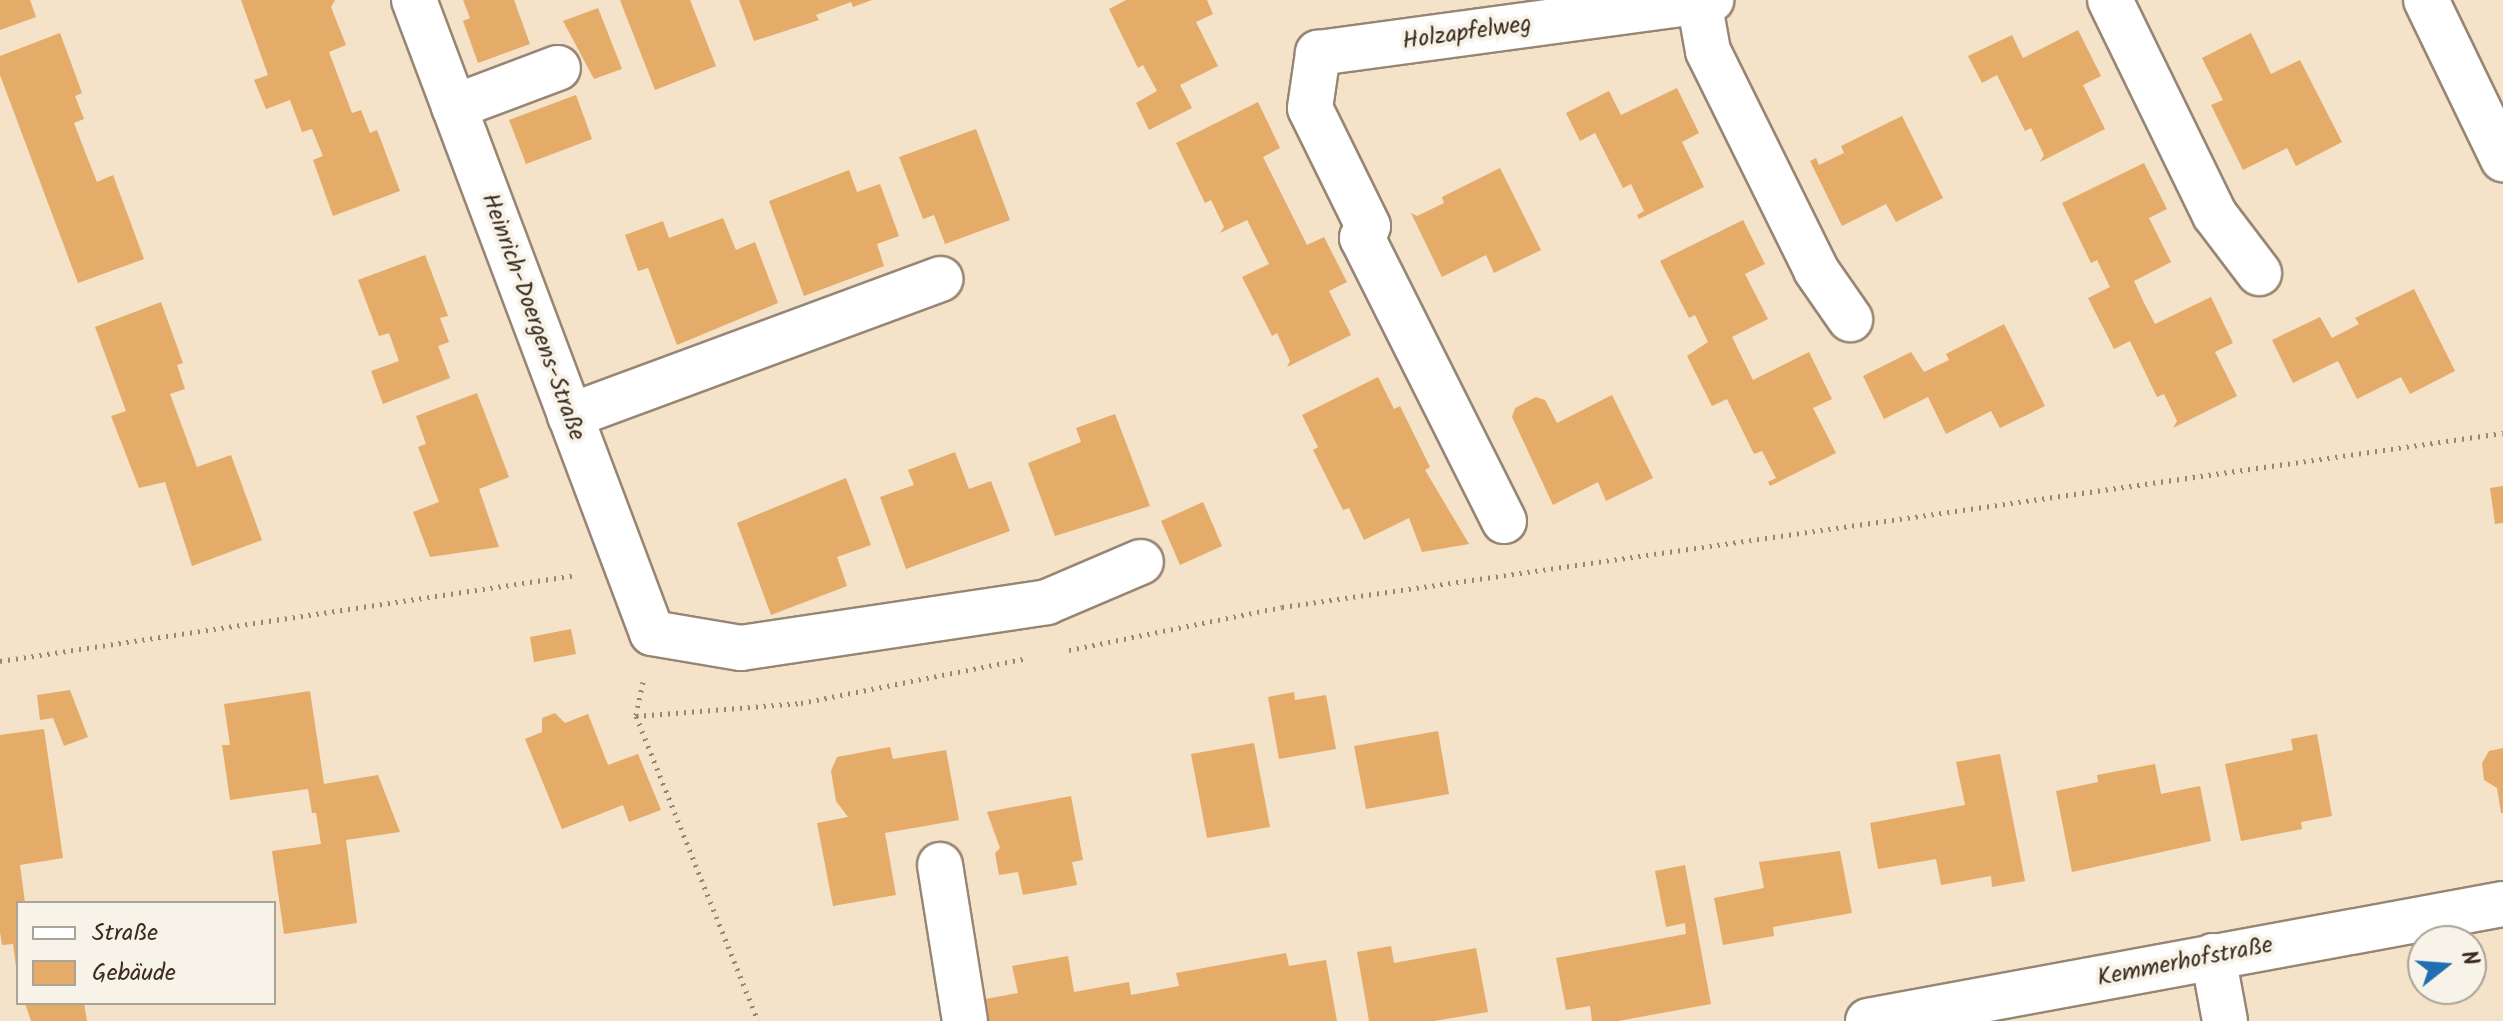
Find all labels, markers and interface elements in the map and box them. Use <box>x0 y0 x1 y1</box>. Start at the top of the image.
street label: Holzapfelweg <box>1401 10 1533 56</box>
street label: Heinrich-Doergens-Straße <box>475 189 591 445</box>
legend <box>16 901 276 1005</box>
text: Straße <box>92 914 158 953</box>
north arrow <box>2407 925 2487 1005</box>
street label: Kemmerhofstraße <box>2095 931 2275 993</box>
text: N <box>2450 947 2487 970</box>
text: Gebäude <box>92 954 176 993</box>

